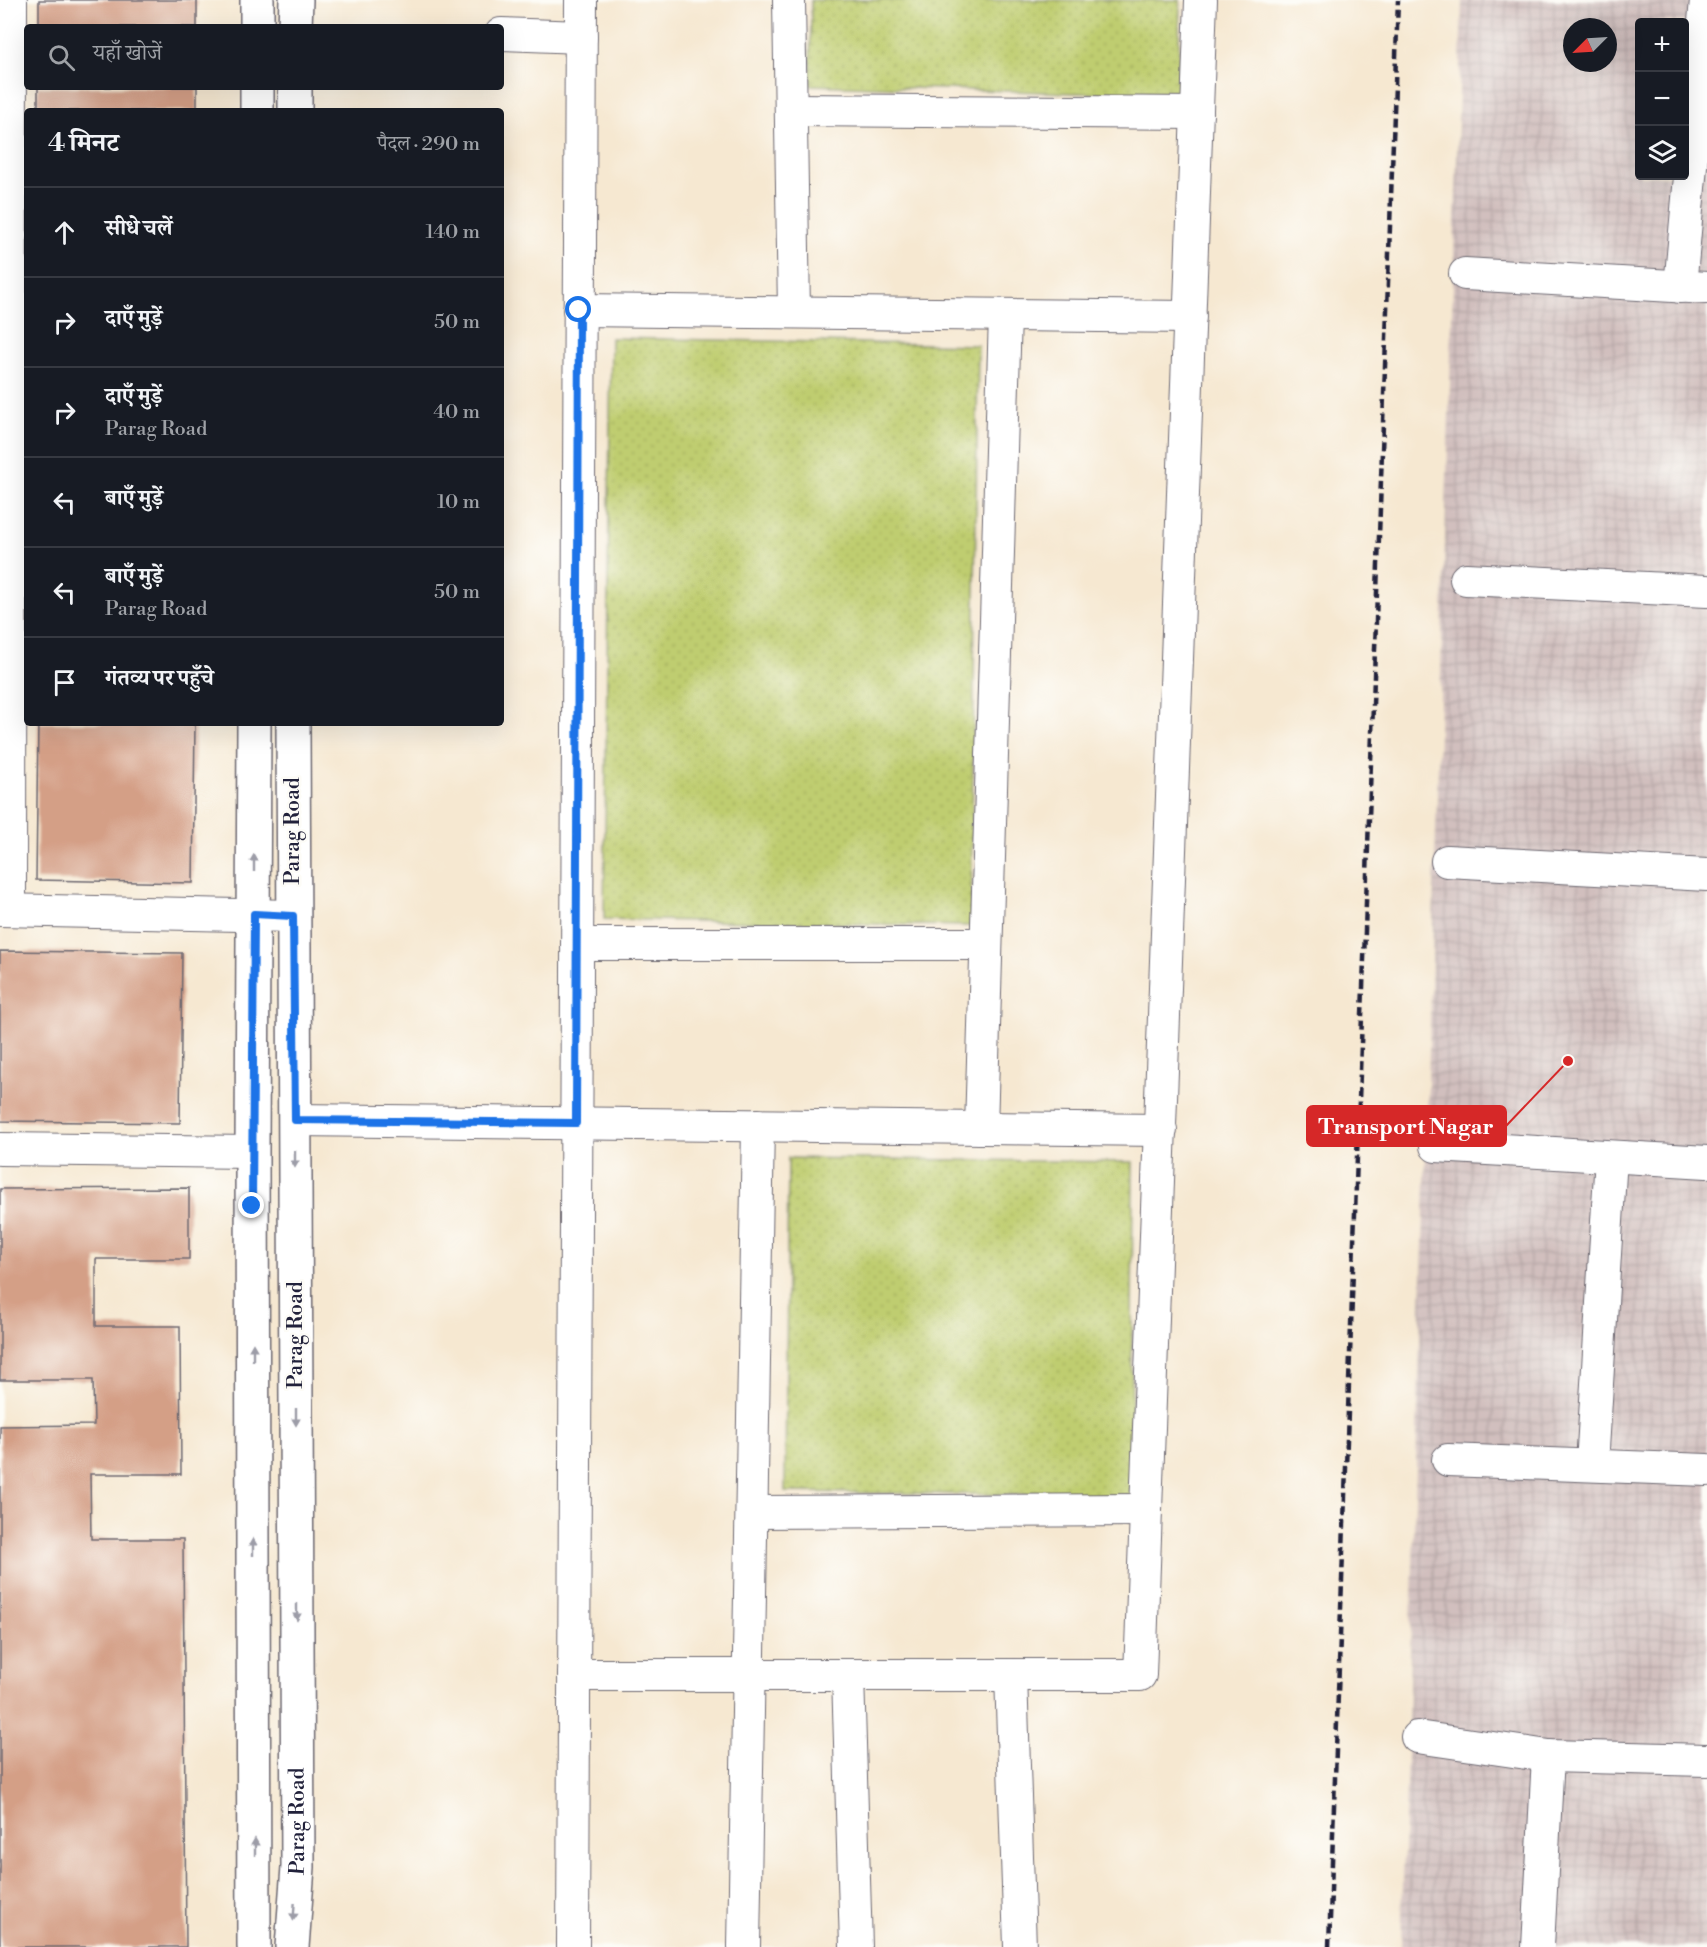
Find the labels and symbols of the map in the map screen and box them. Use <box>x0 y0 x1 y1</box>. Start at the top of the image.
north arrow <box>1563 18 1617 72</box>
route start <box>565 296 591 322</box>
street label: Parag Road <box>280 777 306 885</box>
one-way arrow <box>249 853 259 872</box>
callout: Transport Nagar <box>1307 1106 1506 1146</box>
text: Transport Nagar <box>1318 1114 1494 1141</box>
one-way arrow <box>290 1150 300 1169</box>
route end <box>238 1192 264 1218</box>
street label: Parag Road <box>283 1281 309 1389</box>
one-way arrow <box>248 1342 258 1361</box>
one-way arrow <box>291 1408 301 1427</box>
one-way arrow <box>248 1537 258 1556</box>
one-way arrow <box>292 1603 302 1622</box>
street label: Parag Road <box>284 1767 311 1876</box>
one-way arrow <box>250 1837 260 1856</box>
one-way arrow <box>290 1903 299 1922</box>

